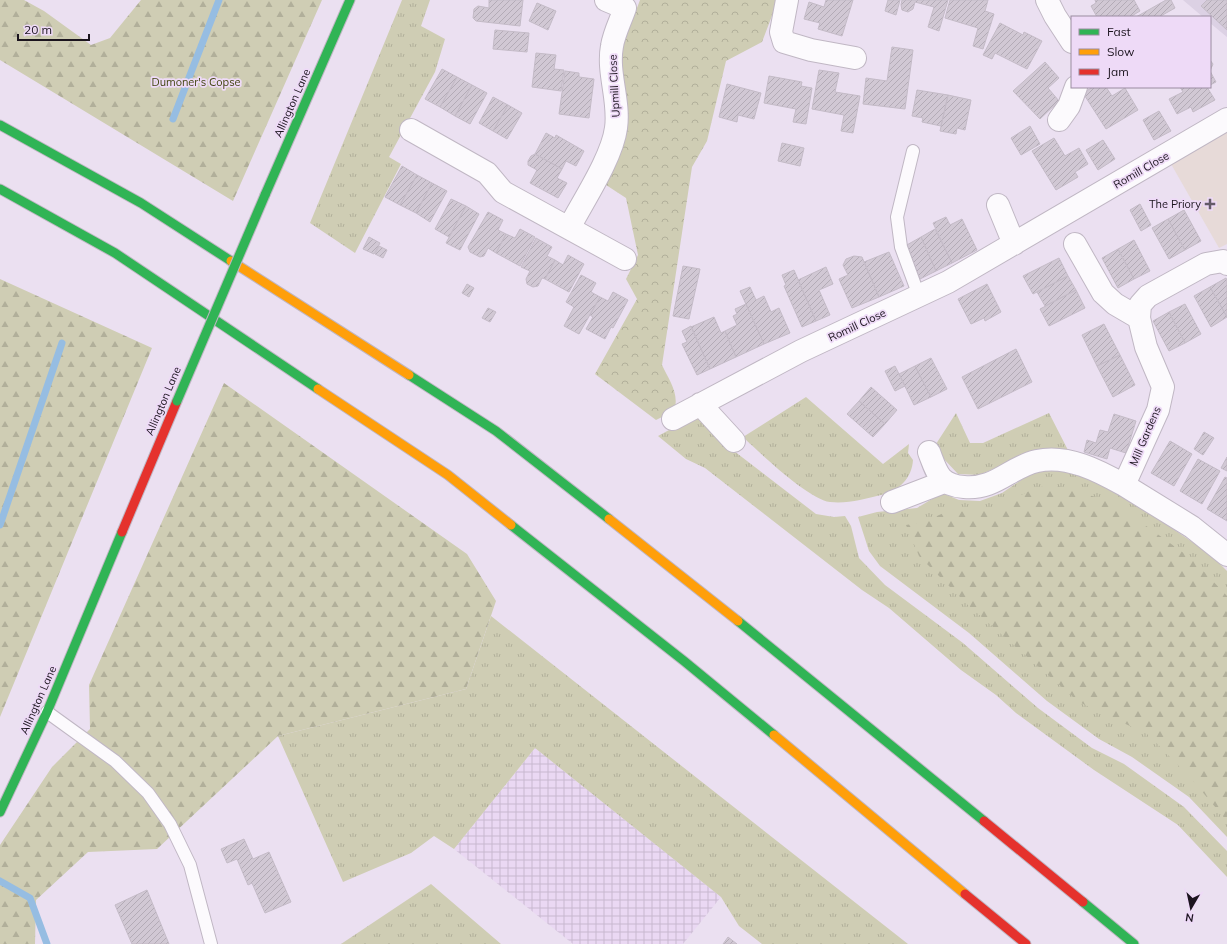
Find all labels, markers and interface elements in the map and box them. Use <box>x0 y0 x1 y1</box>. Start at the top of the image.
scale bar <box>18 16 89 42</box>
legend <box>1071 16 1211 88</box>
text: 20 m <box>24 22 52 37</box>
text: Fast <box>1107 24 1131 39</box>
text: Slow <box>1107 44 1135 59</box>
street label: Upmill Close <box>605 54 623 118</box>
text: Jam <box>1107 64 1129 79</box>
street label: Allington Lane <box>271 67 313 139</box>
park label: Dumoner's Copse <box>151 75 241 89</box>
street label: Romill Close <box>1111 148 1171 192</box>
place label: The Priory <box>1149 197 1201 211</box>
marker: The Priory <box>1204 198 1216 210</box>
street label: Romill Close <box>826 306 888 344</box>
street label: Allington Lane <box>142 364 184 438</box>
street label: Mill Gardens <box>1126 404 1164 468</box>
street label: Allington Lane <box>17 664 59 736</box>
north arrow <box>1171 888 1211 928</box>
text: N <box>1184 910 1195 925</box>

